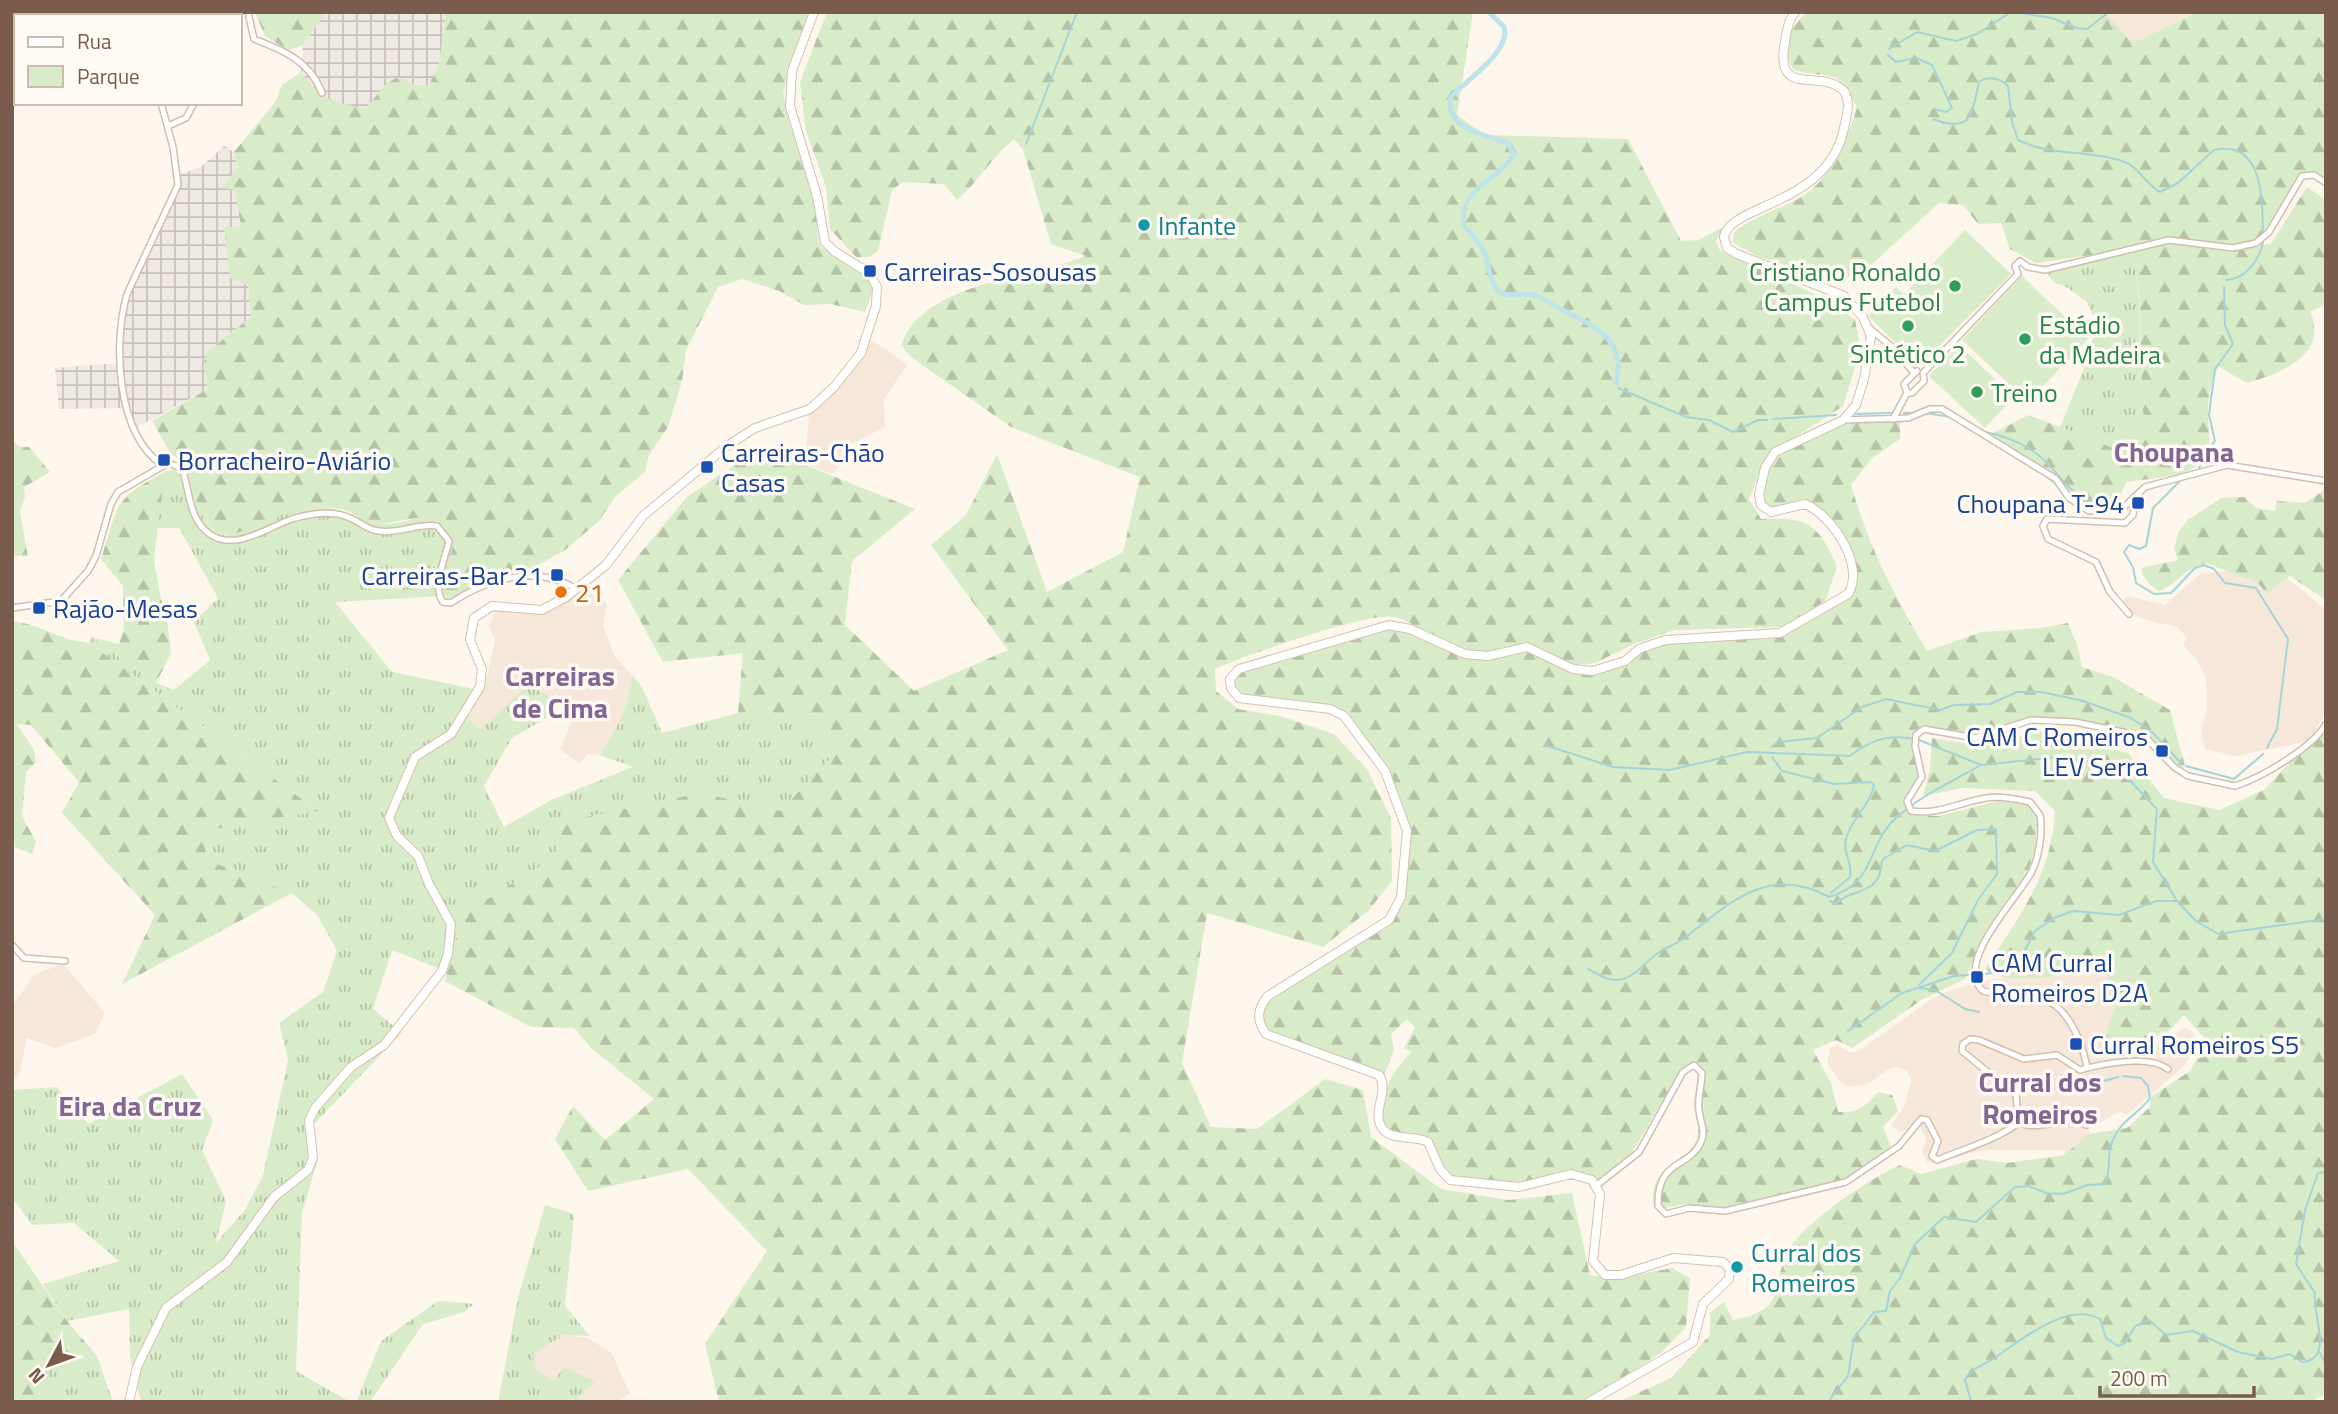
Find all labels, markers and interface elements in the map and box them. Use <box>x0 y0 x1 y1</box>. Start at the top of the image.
legend <box>14 14 242 105</box>
text: Rua <box>77 25 112 57</box>
text: Parque <box>77 60 140 92</box>
place label: Infante <box>1158 206 1236 245</box>
marker: Infante <box>1136 217 1152 233</box>
place label: Carreiras-Sosousas <box>884 252 1097 291</box>
place label: Cristiano Ronaldo Campus Futebol <box>1749 252 1941 321</box>
marker: Carreiras-Sosousas <box>862 263 878 279</box>
marker: Cristiano Ronaldo Campus Futebol <box>1947 278 1963 294</box>
place label: Estádio da Madeira <box>2039 305 2161 374</box>
marker: Sintético 2 <box>1900 318 1916 334</box>
marker: Estádio da Madeira <box>2017 331 2033 347</box>
place label: Sintético 2 <box>1850 334 1966 373</box>
place label: Treino <box>1991 373 2058 412</box>
marker: Treino <box>1969 384 1985 400</box>
district label: Choupana <box>2114 430 2234 473</box>
place label: Carreiras-Chão Casas <box>721 433 885 502</box>
place label: Borracheiro-Aviário <box>178 441 391 480</box>
marker: Borracheiro-Aviário <box>156 452 172 468</box>
marker: Carreiras-Chão Casas <box>699 459 715 475</box>
place label: Choupana T-94 <box>1956 484 2124 523</box>
marker: Choupana T-94 <box>2130 495 2146 511</box>
place label: Carreiras-Bar 21 <box>361 556 543 595</box>
marker: Carreiras-Bar 21 <box>549 567 565 583</box>
place label: 21 <box>575 573 604 612</box>
marker: 21 <box>553 584 569 600</box>
place label: Rajão-Mesas <box>53 589 198 628</box>
marker: Rajão-Mesas <box>31 600 47 616</box>
district label: Carreiras de Cima <box>505 654 615 729</box>
place label: CAM C Romeiros LEV Serra <box>1966 717 2148 786</box>
marker: CAM C Romeiros LEV Serra <box>2154 743 2170 759</box>
place label: CAM Curral Romeiros D2A <box>1991 943 2148 1012</box>
marker: CAM Curral Romeiros D2A <box>1969 969 1985 985</box>
place label: Curral Romeiros S5 <box>2090 1025 2299 1064</box>
marker: Curral Romeiros S5 <box>2068 1036 2084 1052</box>
district label: Curral dos Romeiros <box>1979 1060 2101 1135</box>
district label: Eira da Cruz <box>58 1084 202 1127</box>
place label: Curral dos Romeiros <box>1751 1233 1861 1302</box>
marker: Curral dos Romeiros <box>1729 1259 1745 1275</box>
north arrow <box>14 1330 84 1400</box>
scale bar <box>2100 1354 2254 1398</box>
text: N <box>21 1362 51 1391</box>
text: 200 m <box>2110 1362 2167 1394</box>

